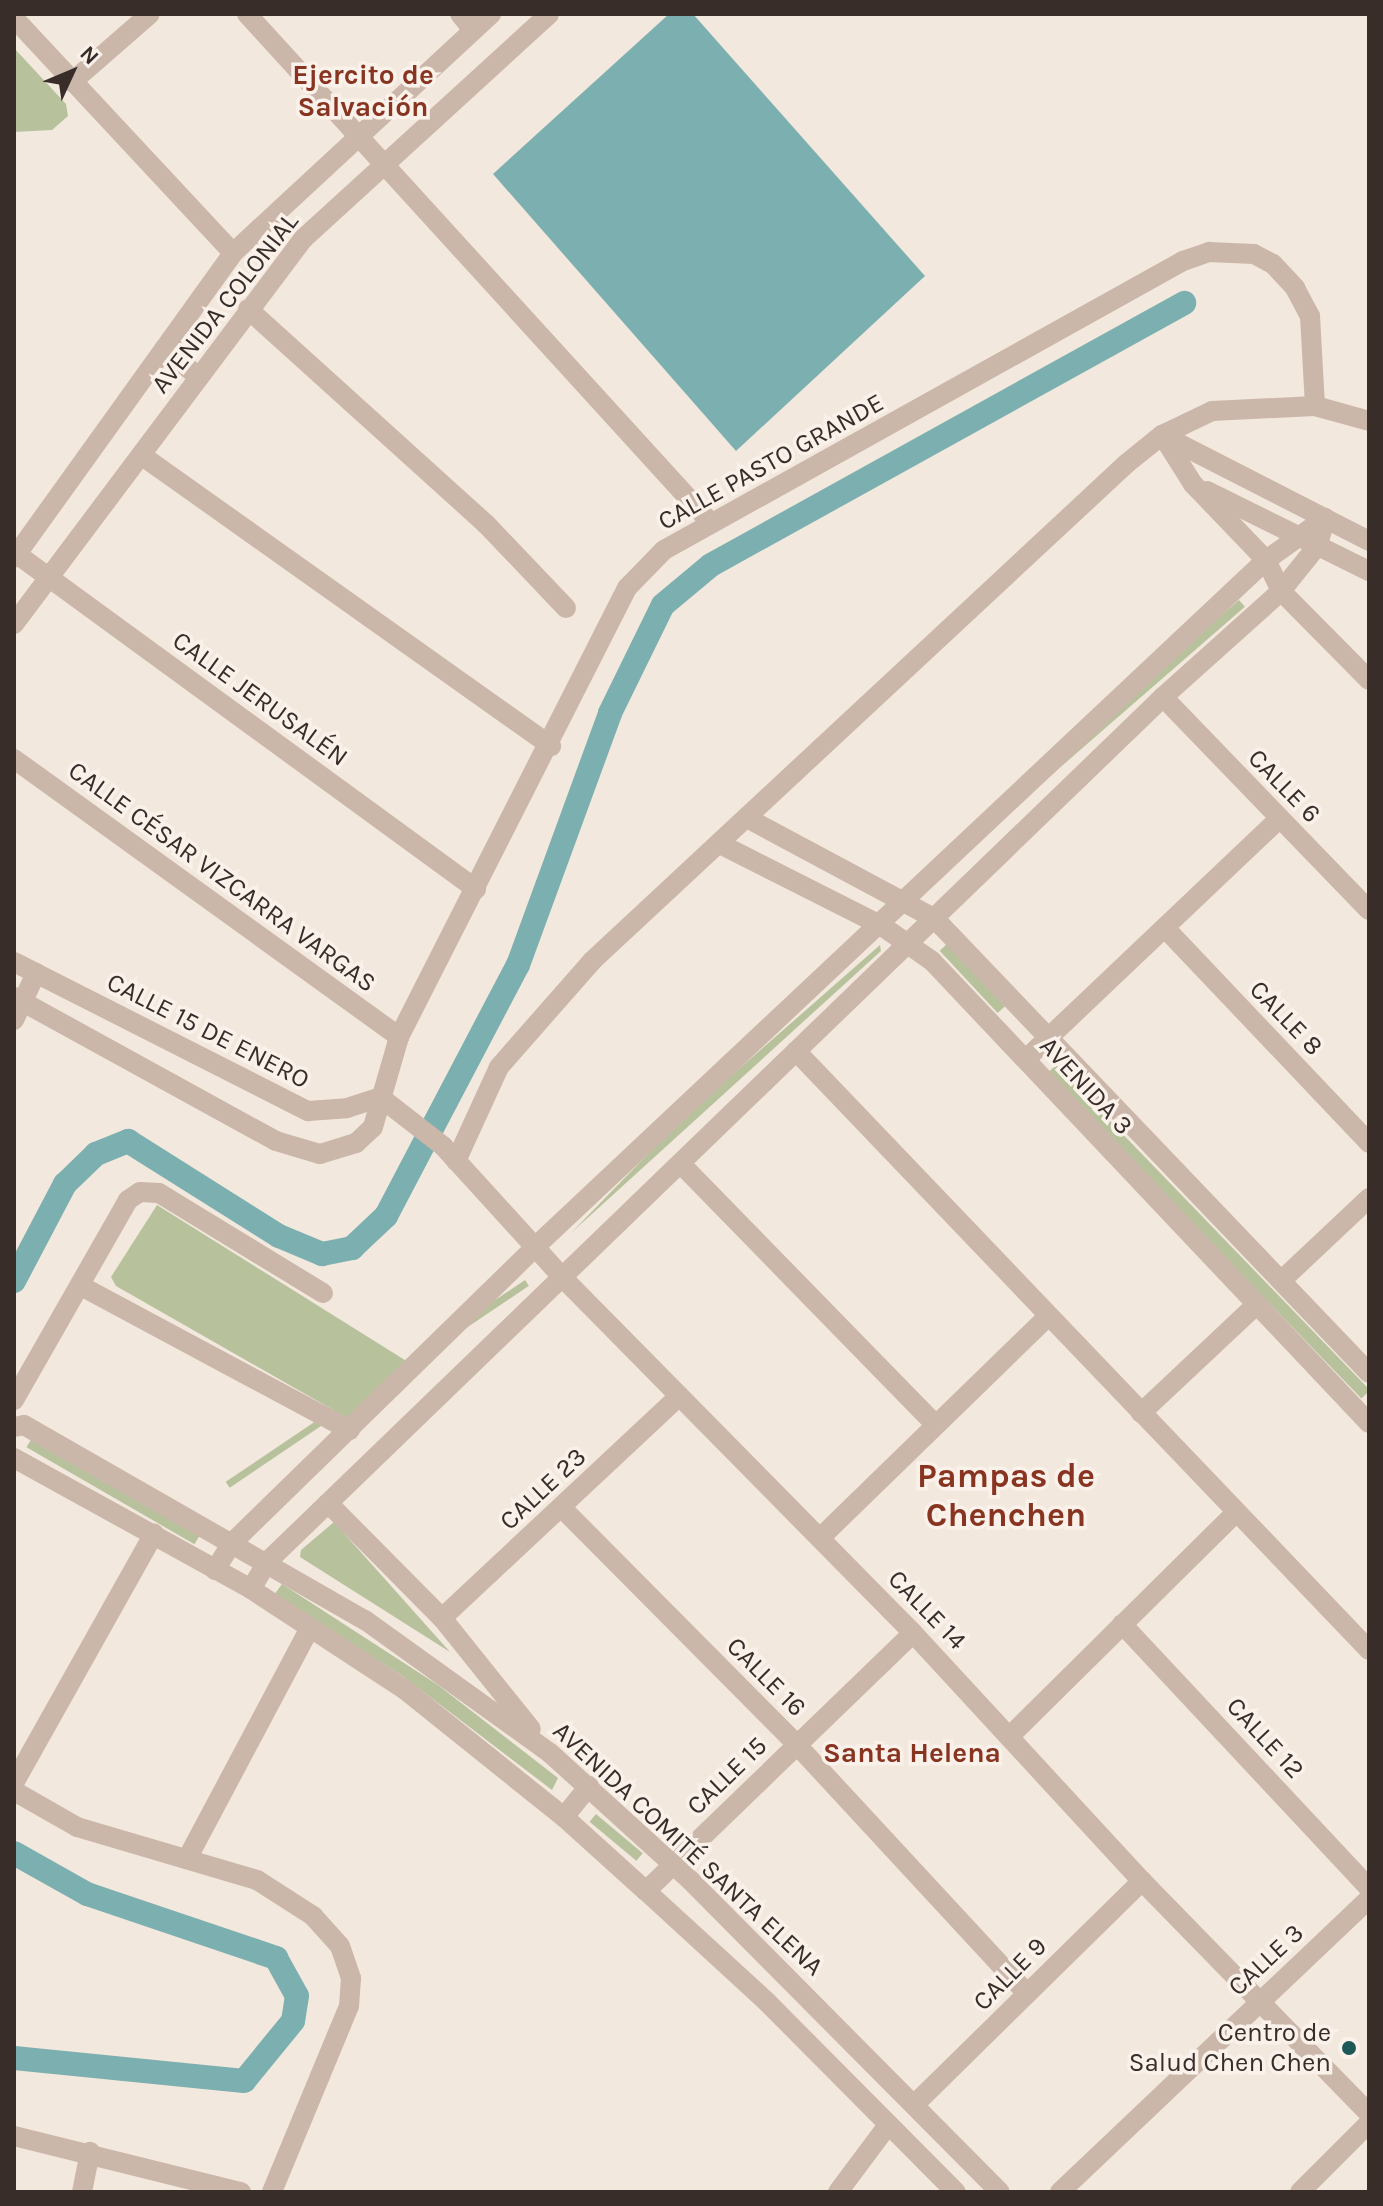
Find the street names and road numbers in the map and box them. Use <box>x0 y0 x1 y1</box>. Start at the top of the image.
street label: AVENIDA COLONIAL <box>145 206 305 400</box>
street label: CALLE PASTO GRANDE <box>653 387 889 537</box>
street label: CALLE JERUSALÉN <box>166 625 354 773</box>
street label: CALLE 6 <box>1241 742 1327 830</box>
street label: CALLE CÉSAR VIZCARRA VARGAS <box>62 755 382 999</box>
street label: CALLE 15 DE ENERO <box>102 966 314 1096</box>
street label: CALLE 8 <box>1243 974 1329 1062</box>
street label: AVENIDA 3 <box>1033 1031 1139 1141</box>
street label: CALLE 23 <box>493 1441 593 1537</box>
street label: CALLE 14 <box>881 1564 973 1656</box>
street label: CALLE 16 <box>720 1631 812 1723</box>
street label: CALLE 12 <box>1220 1691 1310 1785</box>
street label: AVENIDA COMITÉ SANTA ELENA <box>546 1715 830 1983</box>
street label: CALLE 15 <box>680 1730 774 1822</box>
street label: CALLE 3 <box>1222 1917 1310 2003</box>
street label: CALLE 9 <box>967 1931 1053 2017</box>

